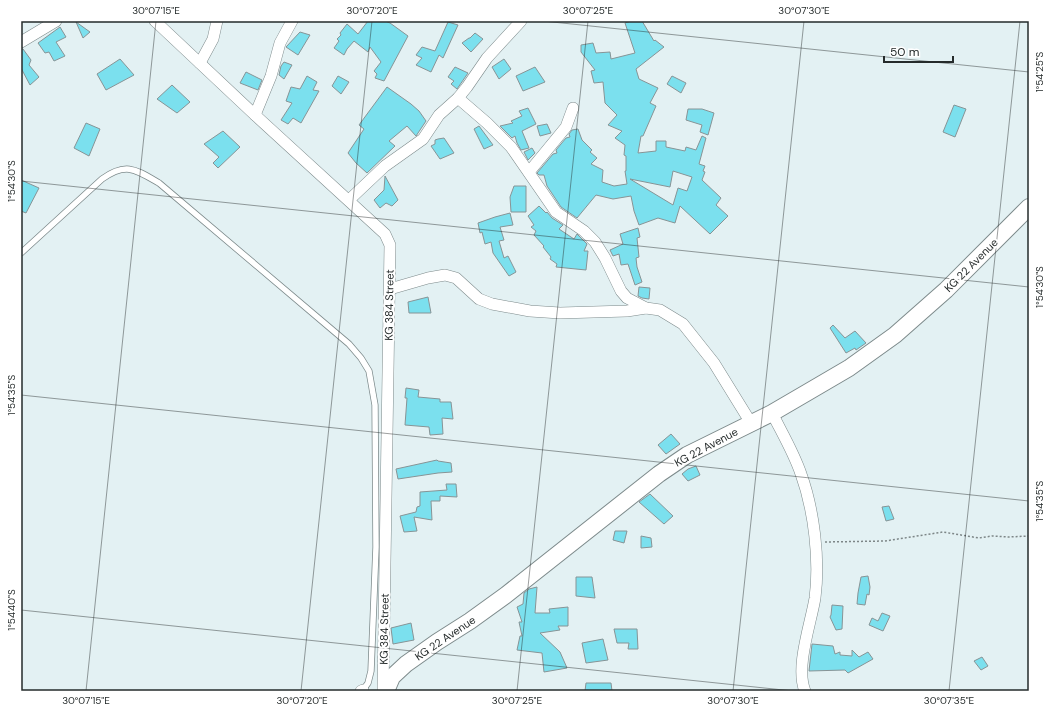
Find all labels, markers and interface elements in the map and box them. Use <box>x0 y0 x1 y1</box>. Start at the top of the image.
text: 30°07'15"E <box>132 4 180 17</box>
text: 30°07'20"E <box>346 4 398 17</box>
text: 30°07'25"E <box>563 4 614 17</box>
text: 30°07'30"E <box>778 4 830 17</box>
scale bar <box>884 38 953 64</box>
text: 50 m <box>890 44 919 60</box>
text: 1°54'25"S <box>1033 51 1046 92</box>
text: 1°54'30"S <box>5 160 18 202</box>
street label: KG 22 Avenue <box>941 235 1001 295</box>
text: 1°54'30"S <box>1033 266 1046 308</box>
street label: KG 384 Street <box>381 269 397 341</box>
text: 1°54'35"S <box>5 374 18 415</box>
street label: KG 22 Avenue <box>672 424 740 470</box>
text: 1°54'35"S <box>1033 480 1046 521</box>
text: 1°54'40"S <box>5 589 18 631</box>
street label: KG 384 Street <box>376 593 392 665</box>
street label: KG 22 Avenue <box>412 613 478 663</box>
text: 30°07'15"E <box>62 694 110 707</box>
text: 30°07'20"E <box>276 694 328 707</box>
text: 30°07'25"E <box>492 694 543 707</box>
text: 30°07'30"E <box>707 694 759 707</box>
text: 30°07'35"E <box>924 694 975 707</box>

